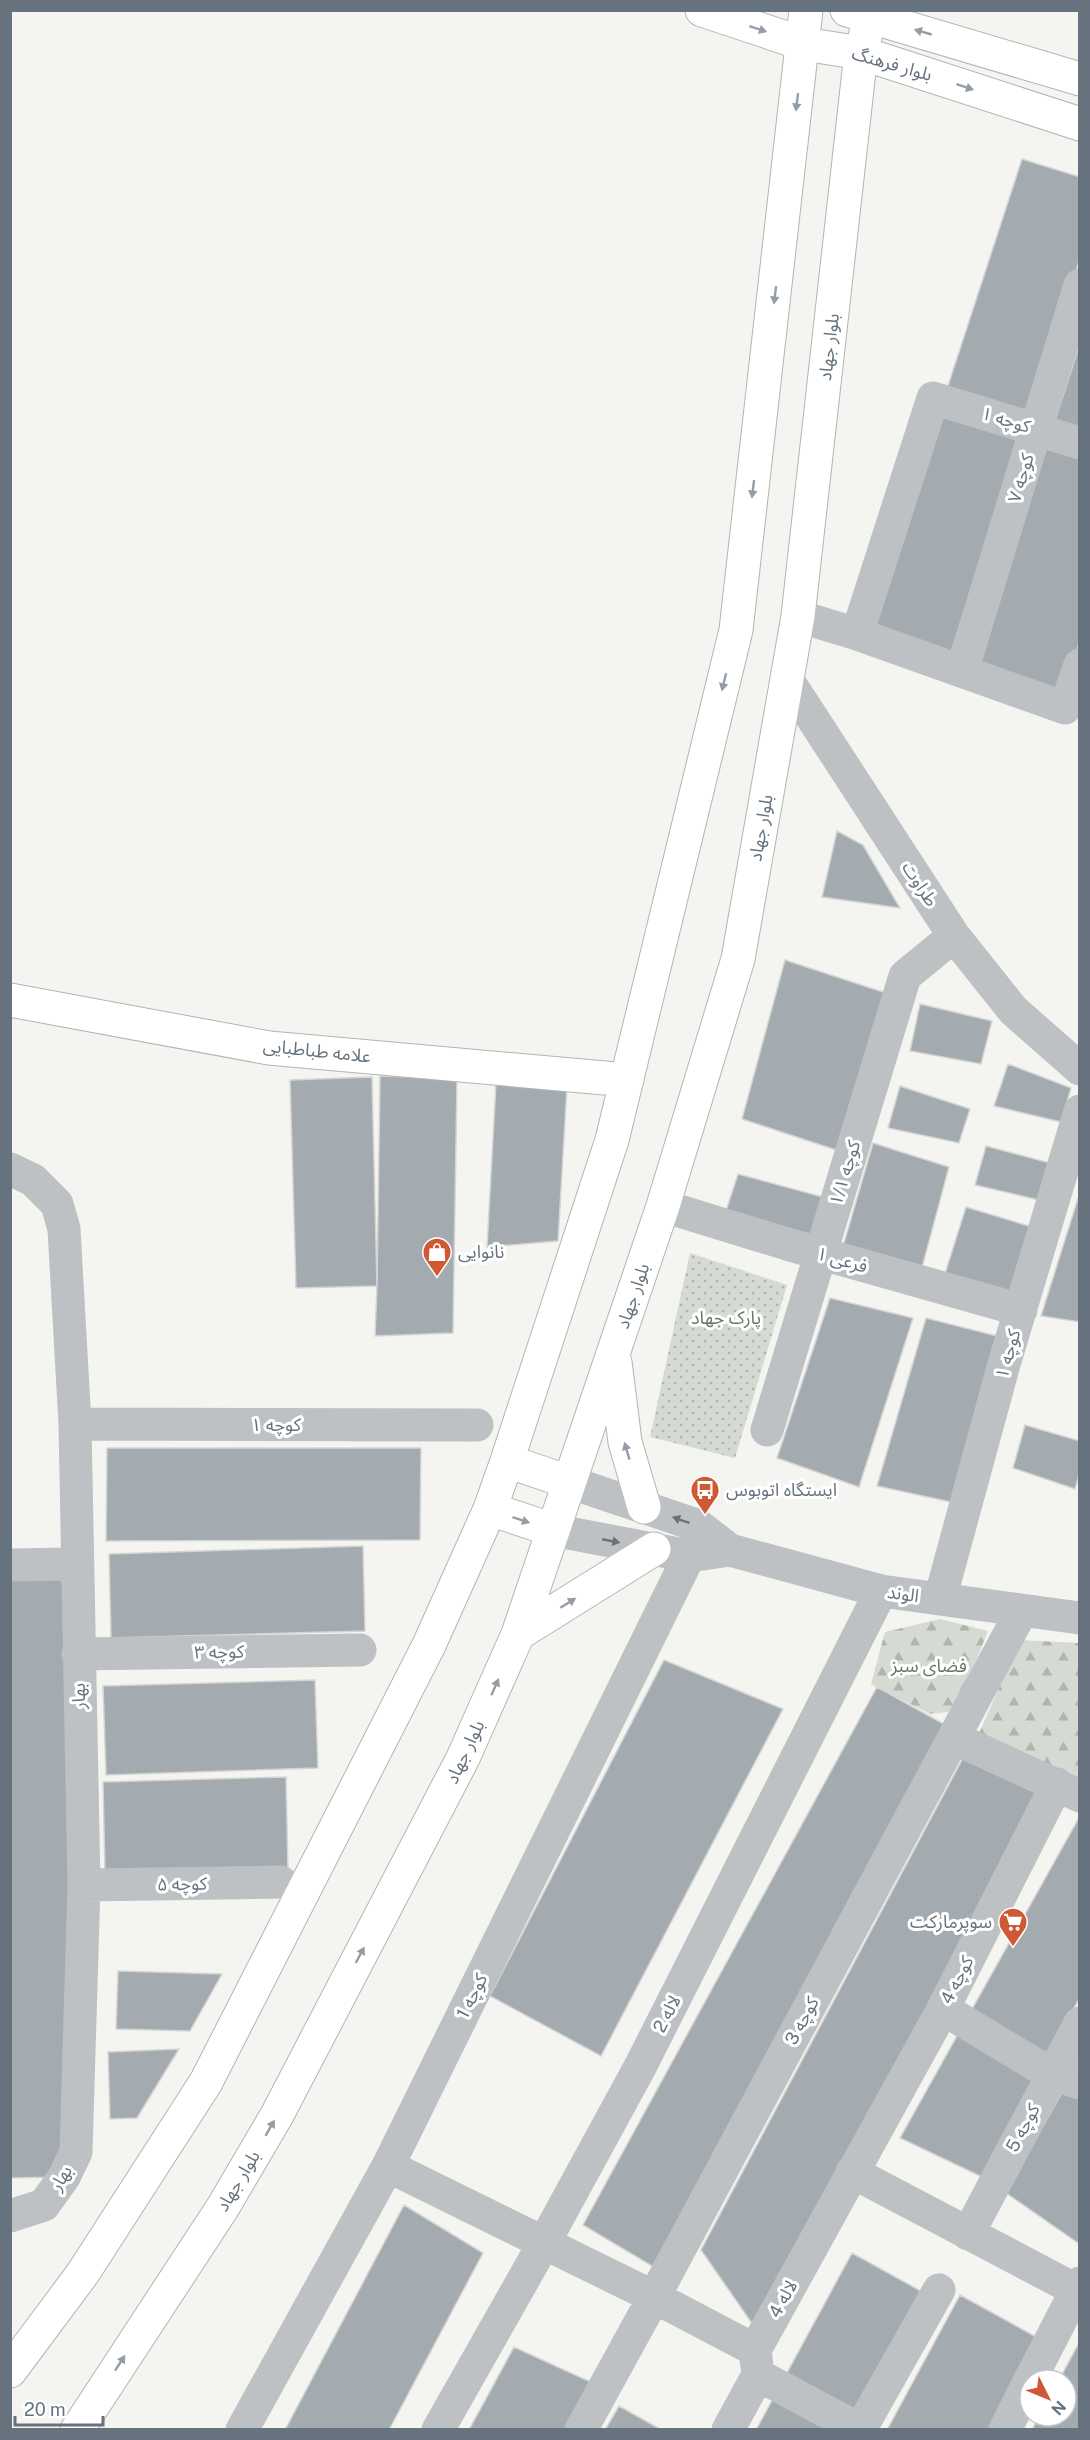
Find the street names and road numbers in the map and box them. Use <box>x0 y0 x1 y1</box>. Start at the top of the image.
street label: بلوار فرهنگ <box>849 42 935 86</box>
street label: بلوار جهاد <box>814 312 844 382</box>
street label: کوچه ۱ <box>979 402 1034 438</box>
street label: کوچه ۷ <box>1003 450 1039 505</box>
street label: بلوار جهاد <box>744 793 778 863</box>
street label: طراوت <box>897 857 943 911</box>
street label: علامه طباطبایی <box>262 1034 372 1068</box>
street label: کوچه ۱/۱ <box>825 1137 865 1208</box>
street label: فرعی ۱ <box>814 1242 870 1278</box>
street label: بلوار جهاد <box>612 1260 654 1332</box>
street label: کوچه ۱ <box>991 1326 1026 1381</box>
street label: کوچه ۱ <box>251 1414 302 1436</box>
street label: الوند <box>886 1581 920 1607</box>
street label: کوچه ۳ <box>194 1641 245 1663</box>
street label: بهار <box>68 1683 90 1710</box>
street label: بلوار جهاد <box>441 1717 489 1787</box>
street label: کوچه ۵ <box>157 1873 208 1895</box>
street label: کوچه 4 <box>936 1952 979 2008</box>
street label: کوچه 1 <box>452 1970 492 2022</box>
street label: لاله 2 <box>648 1992 685 2036</box>
street label: کوچه 3 <box>780 1993 824 2049</box>
street label: کوچه 5 <box>1001 2100 1045 2156</box>
street label: بلوار جهاد <box>211 2146 265 2216</box>
street label: بهار <box>44 2161 77 2196</box>
street label: لاله 4 <box>764 2276 801 2321</box>

